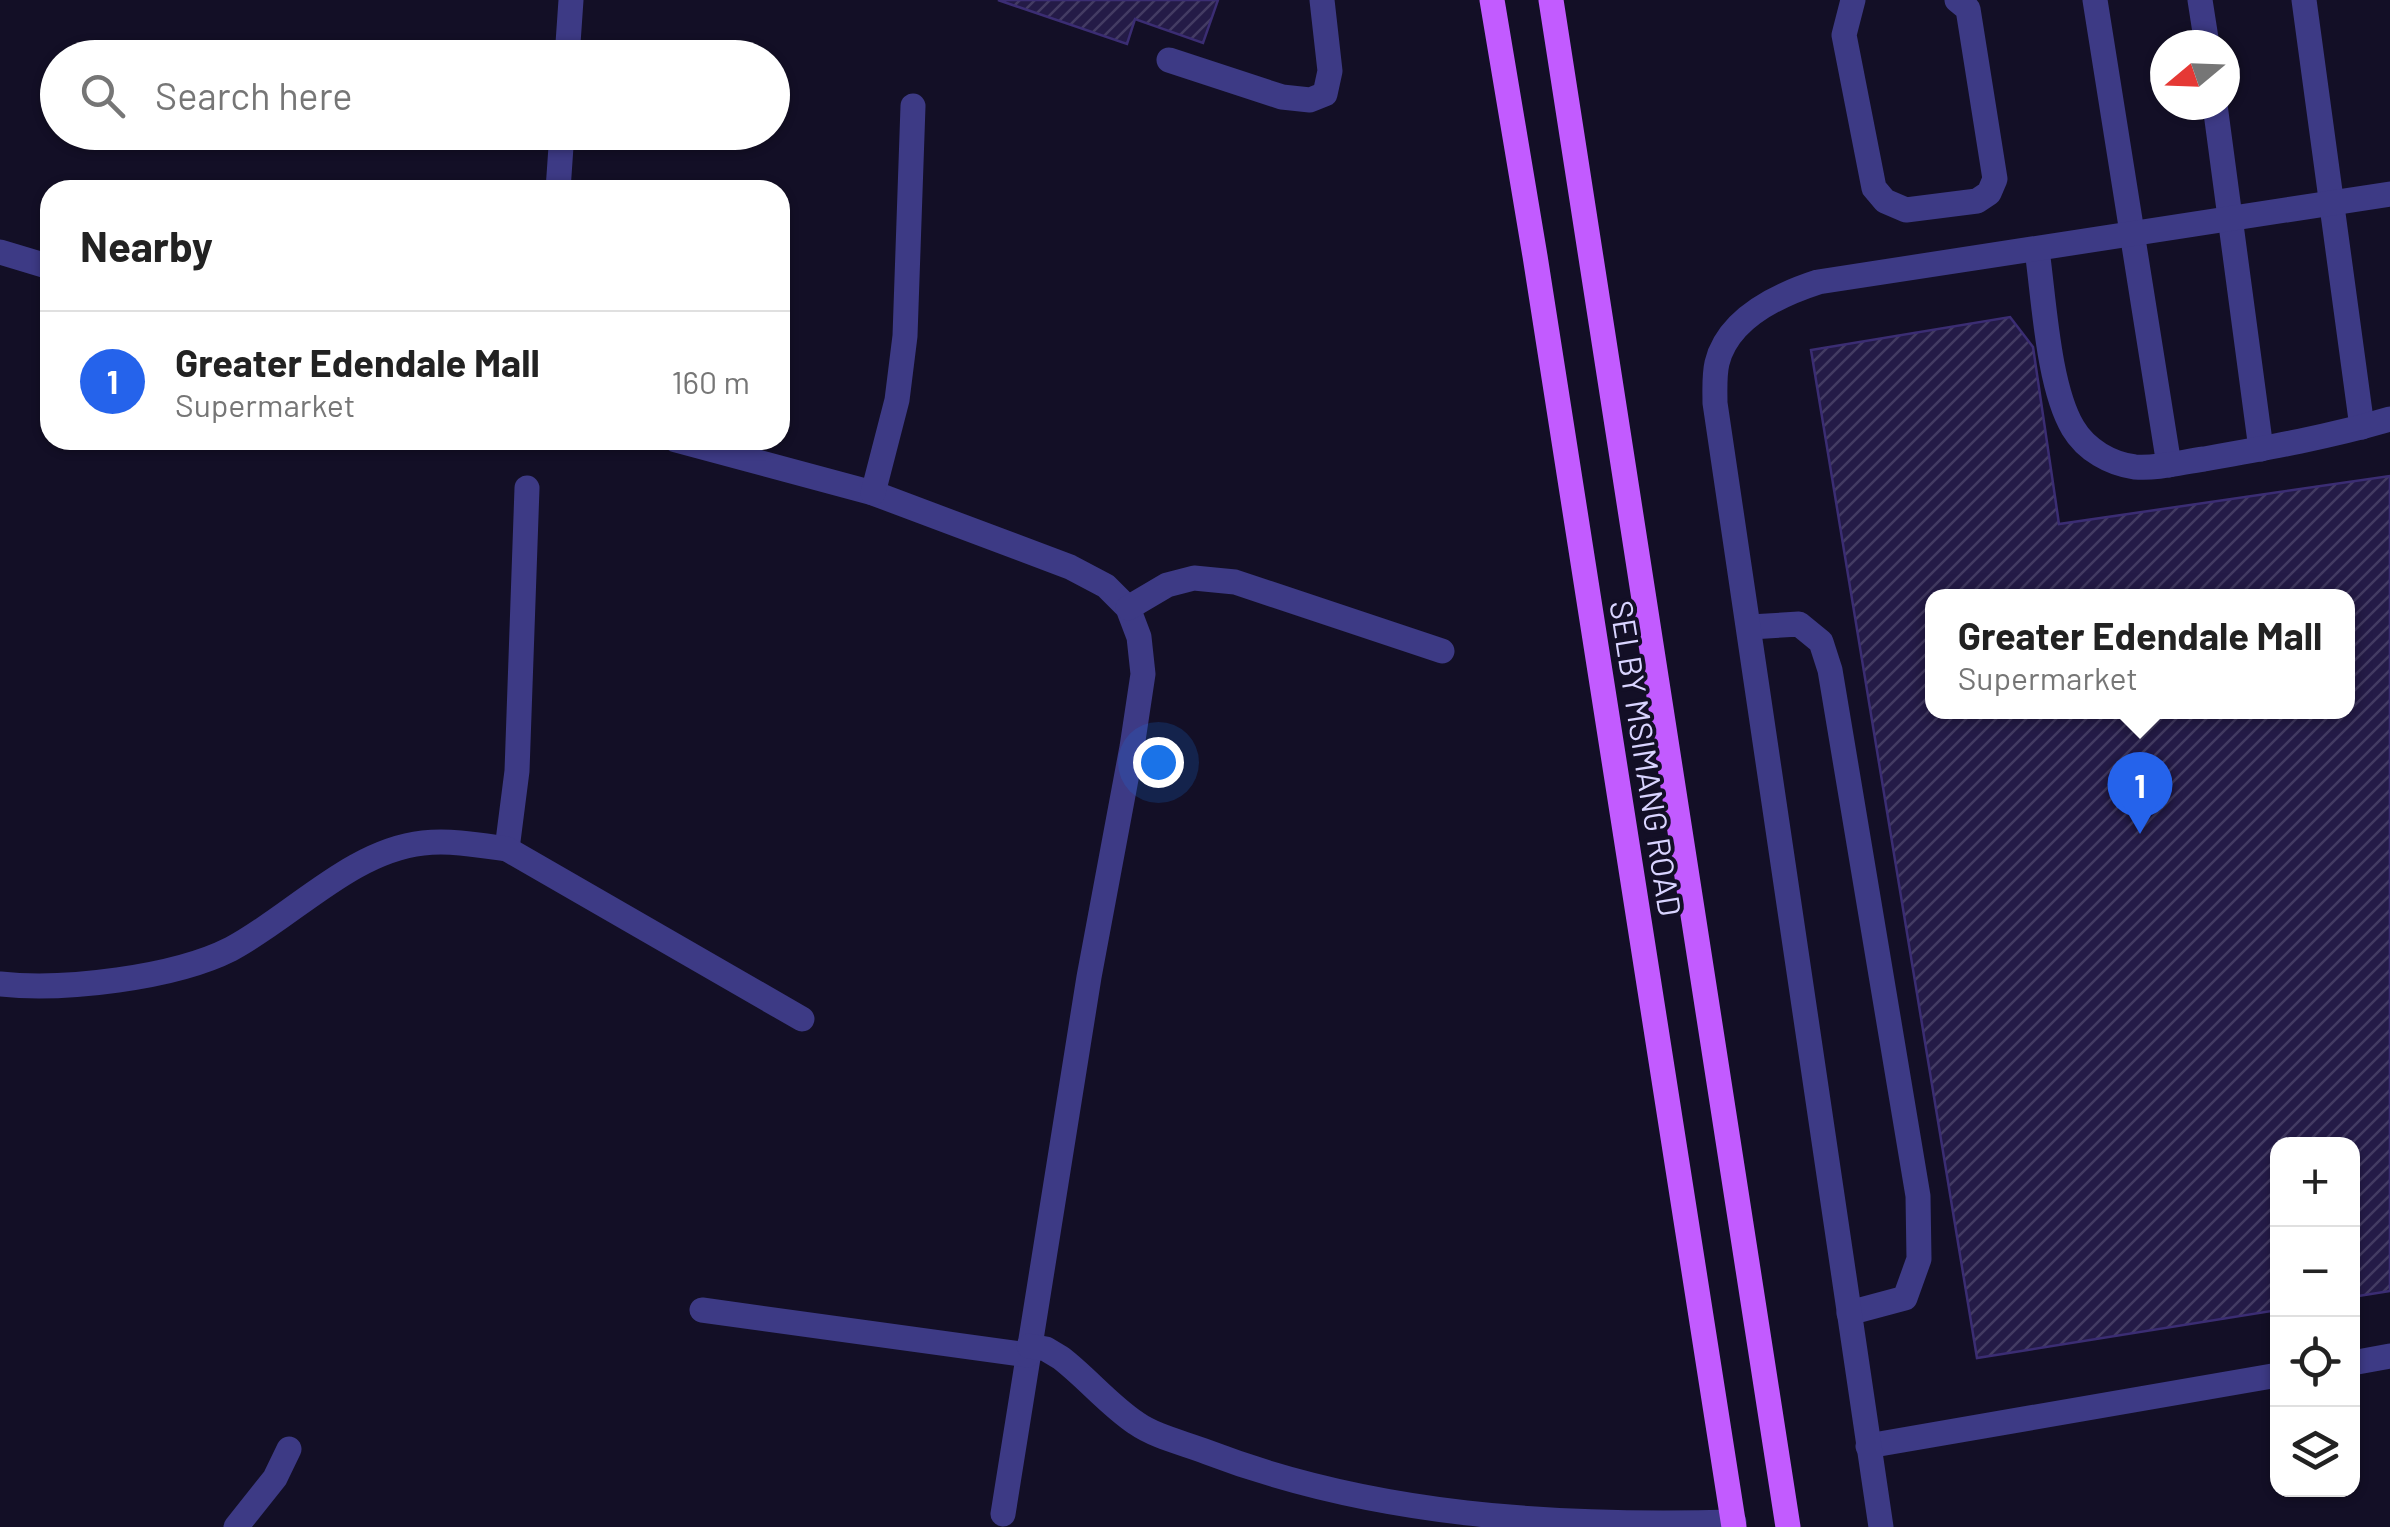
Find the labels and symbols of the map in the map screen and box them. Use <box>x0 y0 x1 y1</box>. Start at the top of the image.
north arrow <box>2150 30 2240 120</box>
street label: SELBY MSIMANG ROAD <box>1603 598 1691 918</box>
your location <box>1133 737 1184 788</box>
pin: 1 <box>2108 752 2172 834</box>

